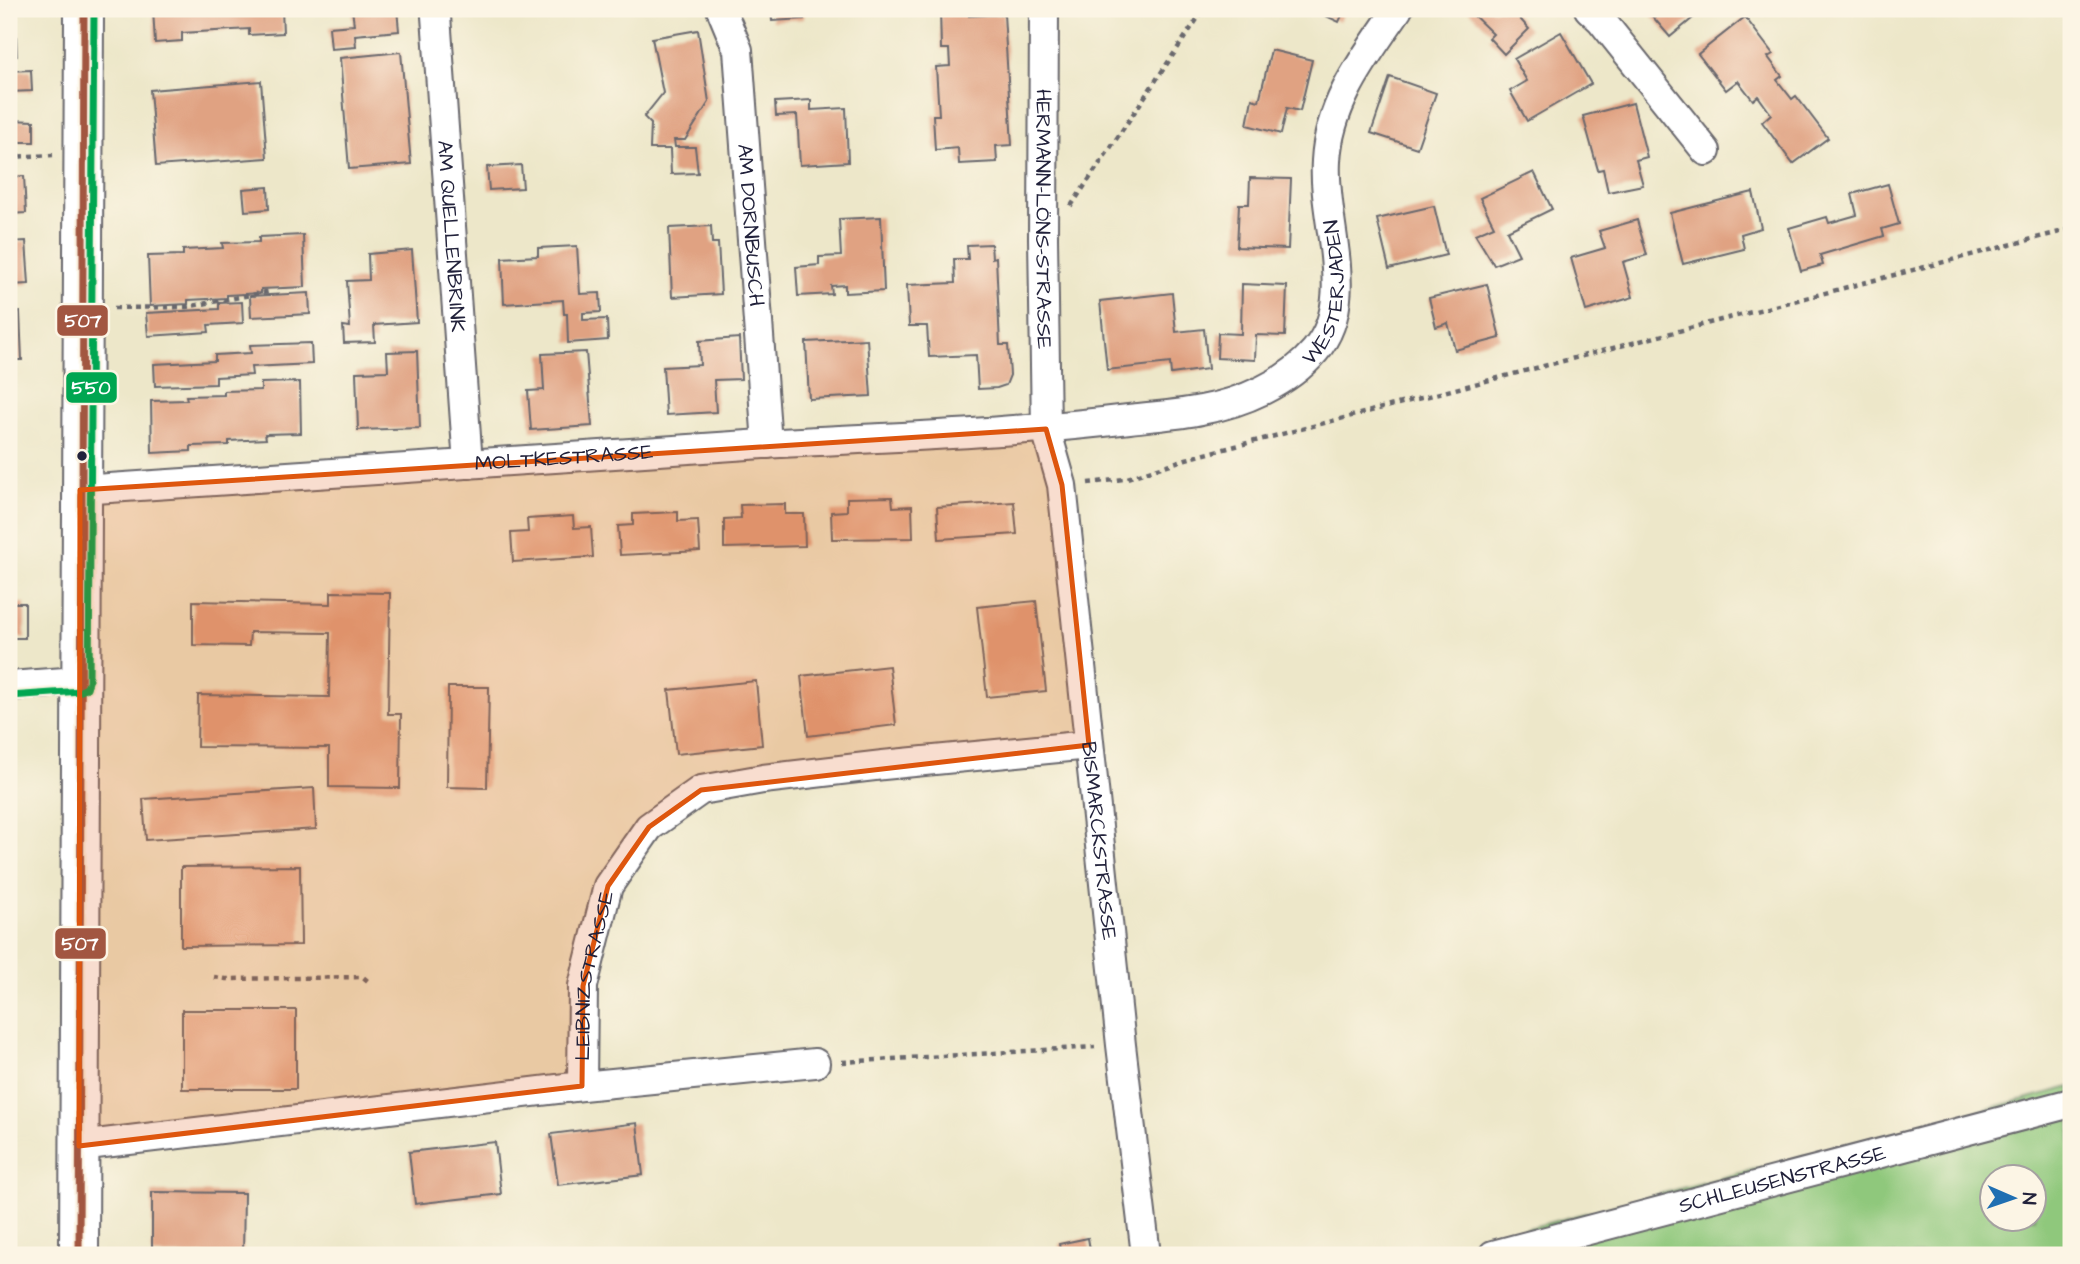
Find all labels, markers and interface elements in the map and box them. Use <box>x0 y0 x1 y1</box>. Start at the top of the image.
street label: HERMANN-LÖNS-STRASSE <box>1028 89 1059 350</box>
street label: AM QUELLENBRINK <box>430 139 473 333</box>
street label: AM DORNBUSCH <box>730 143 771 308</box>
street label: WESTERJADEN <box>1295 218 1351 371</box>
line badge: 507 <box>56 304 109 337</box>
text: 507 <box>64 308 102 335</box>
line badge: 550 <box>65 371 118 404</box>
text: 550 <box>72 375 110 402</box>
street label: MOLTKESTRASSE <box>474 437 655 478</box>
unlabelled marker <box>75 449 89 463</box>
street label: BISMARCKSTRASSE <box>1075 740 1124 942</box>
street label: LEIBNIZSTRASSE <box>568 887 621 1061</box>
line badge: 507 <box>54 927 107 960</box>
text: 507 <box>61 931 99 958</box>
street label: SCHLEUSENSTRASSE <box>1675 1138 1890 1220</box>
north arrow <box>1979 1162 2048 1232</box>
text: N <box>2015 1192 2042 1205</box>

